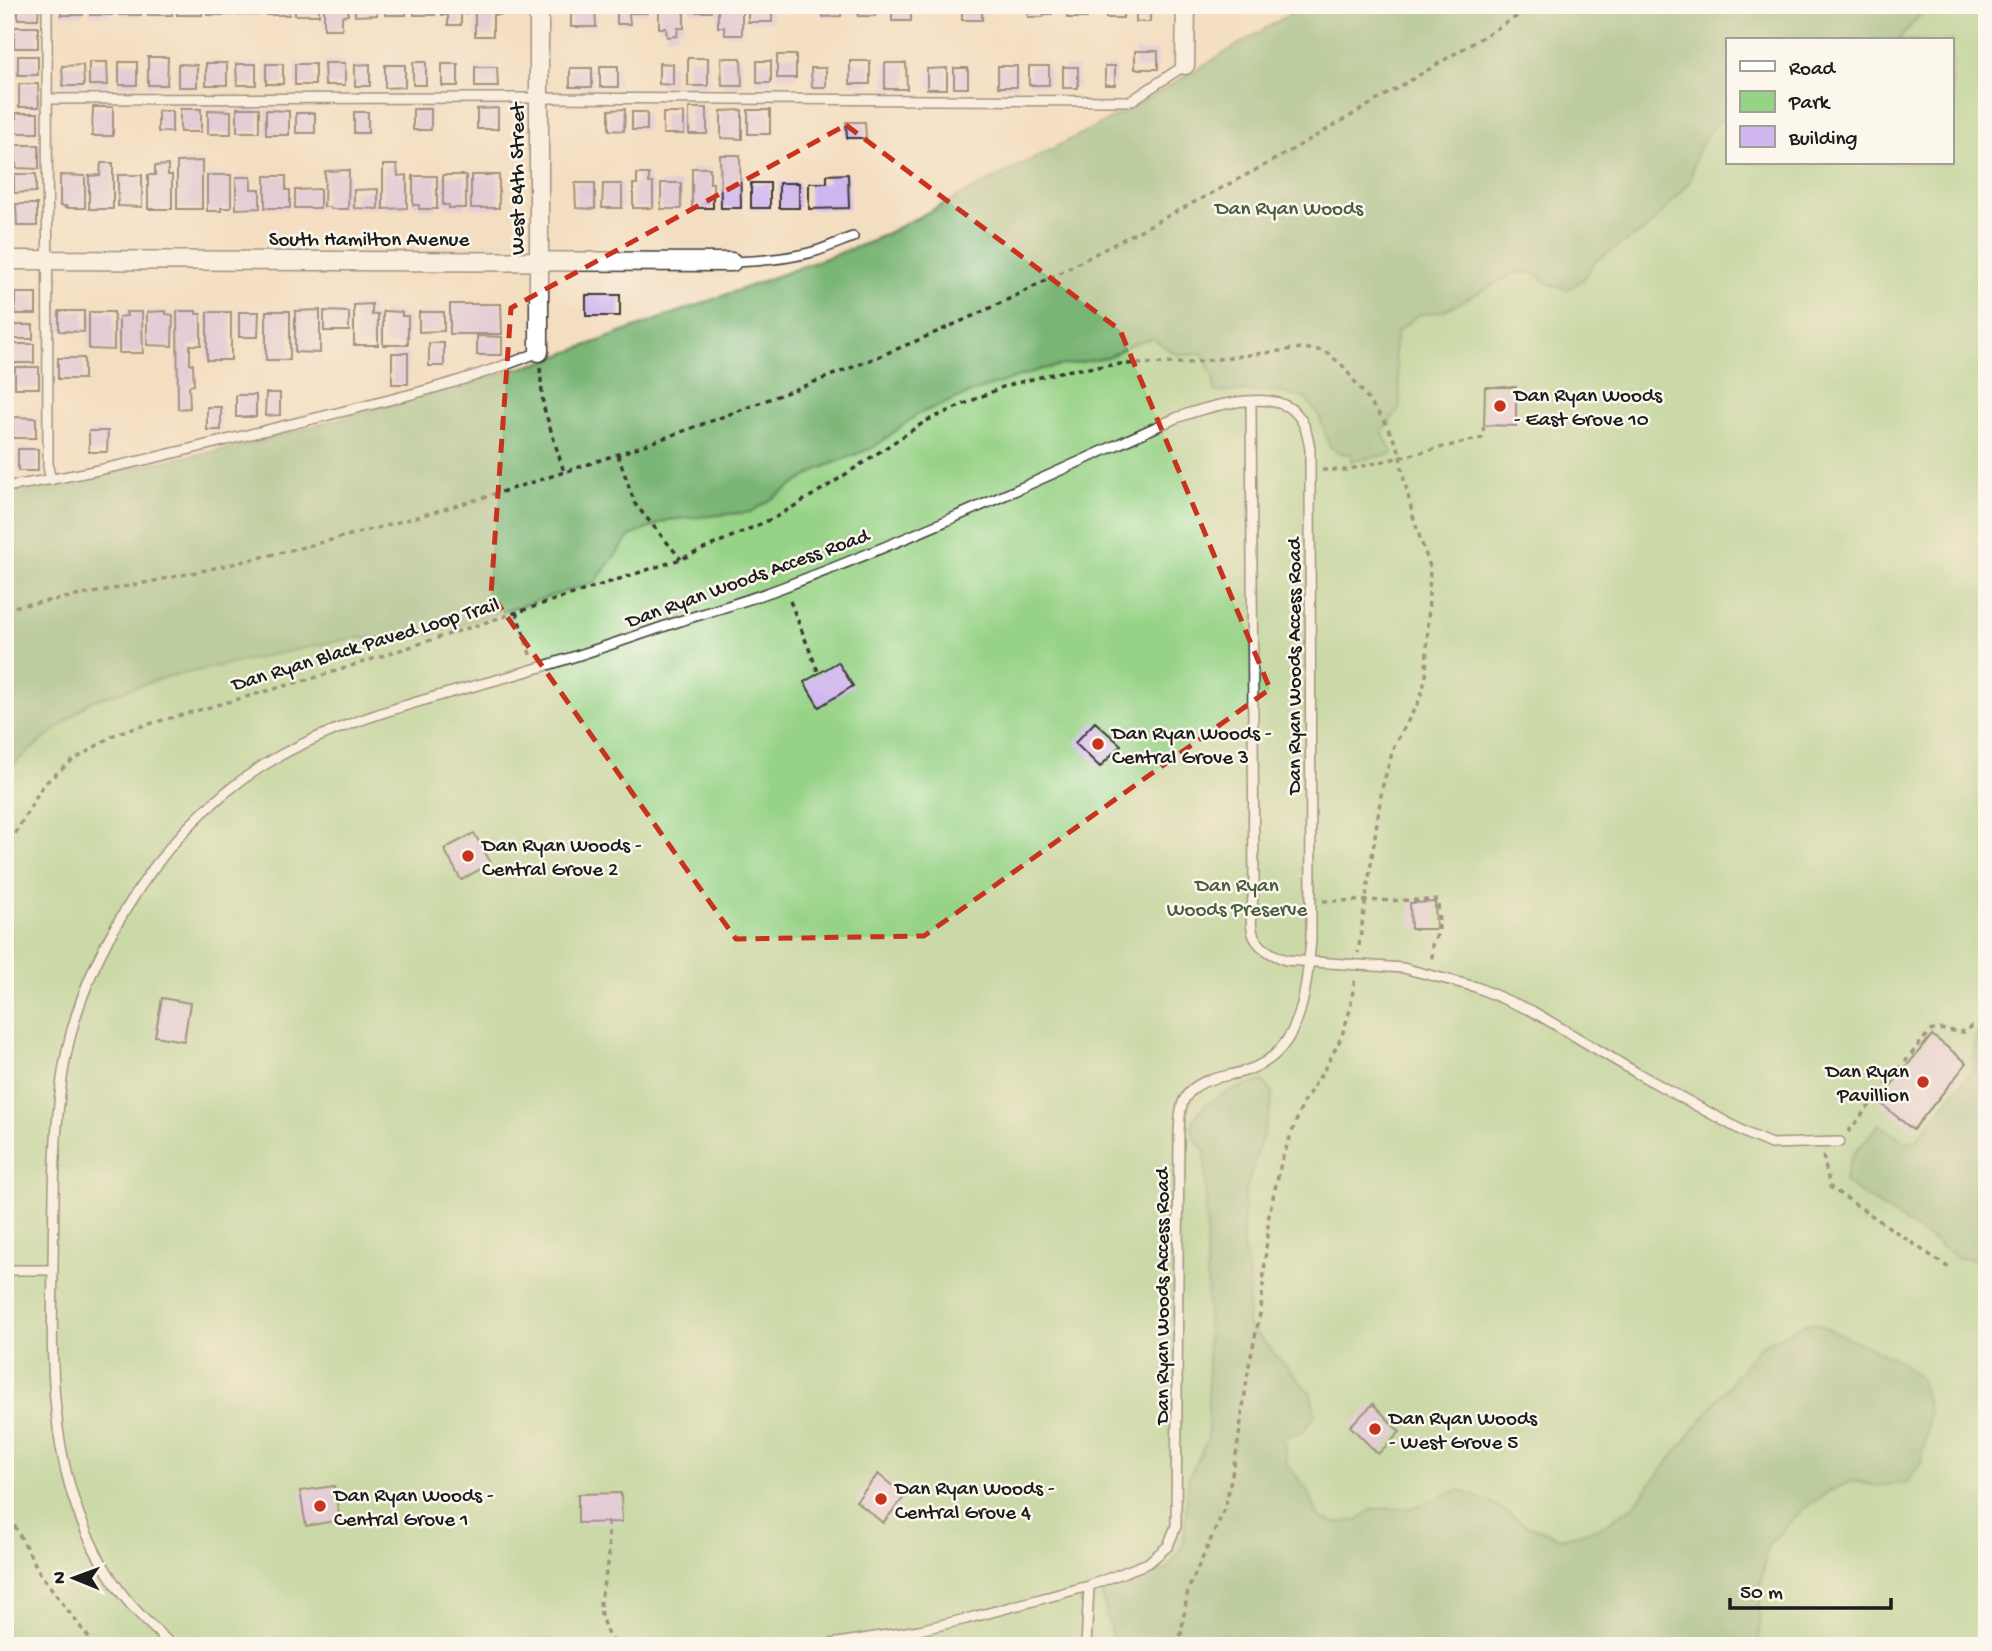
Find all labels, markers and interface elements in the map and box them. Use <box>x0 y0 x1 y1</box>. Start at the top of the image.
legend <box>1726 38 1954 164</box>
text: Road <box>1789 58 1837 83</box>
text: Park <box>1788 92 1832 117</box>
street label: West 84th Street <box>507 100 532 255</box>
text: Building <box>1788 128 1858 153</box>
park label: Dan Ryan Woods <box>1213 198 1364 223</box>
street label: South Hamilton Avenue <box>269 229 470 254</box>
place label: Dan Ryan Woods - East Grove 10 <box>1512 385 1663 434</box>
marker: Dan Ryan Woods - East Grove 10 <box>1492 398 1508 414</box>
street label: Dan Ryan Woods Access Road <box>621 524 875 637</box>
street label: Dan Ryan Woods Access Road <box>1284 536 1309 796</box>
street label: Dan Ryan Black Paved Loop Trail <box>227 594 503 700</box>
place label: Dan Ryan Woods - Central Grove 3 <box>1110 723 1272 772</box>
marker: Dan Ryan Woods - Central Grove 3 <box>1090 736 1106 752</box>
place label: Dan Ryan Woods - Central Grove 2 <box>480 835 642 884</box>
marker: Dan Ryan Woods - Central Grove 2 <box>460 848 476 864</box>
park label: Dan Ryan Woods Preserve <box>1167 875 1308 924</box>
place label: Dan Ryan Pavillion <box>1824 1061 1909 1110</box>
marker: Dan Ryan Pavillion <box>1915 1074 1931 1090</box>
street label: Dan Ryan Woods Access Road <box>1152 1166 1177 1426</box>
place label: Dan Ryan Woods - West Grove 5 <box>1387 1408 1538 1457</box>
marker: Dan Ryan Woods - West Grove 5 <box>1367 1421 1383 1437</box>
place label: Dan Ryan Woods - Central Grove 4 <box>893 1478 1055 1527</box>
place label: Dan Ryan Woods - Central Grove 1 <box>332 1485 494 1534</box>
marker: Dan Ryan Woods - Central Grove 4 <box>873 1491 889 1507</box>
marker: Dan Ryan Woods - Central Grove 1 <box>312 1498 328 1514</box>
north arrow <box>38 1542 108 1612</box>
scale bar <box>1730 1567 1890 1611</box>
text: N <box>49 1571 72 1584</box>
text: 50 m <box>1740 1582 1783 1607</box>

